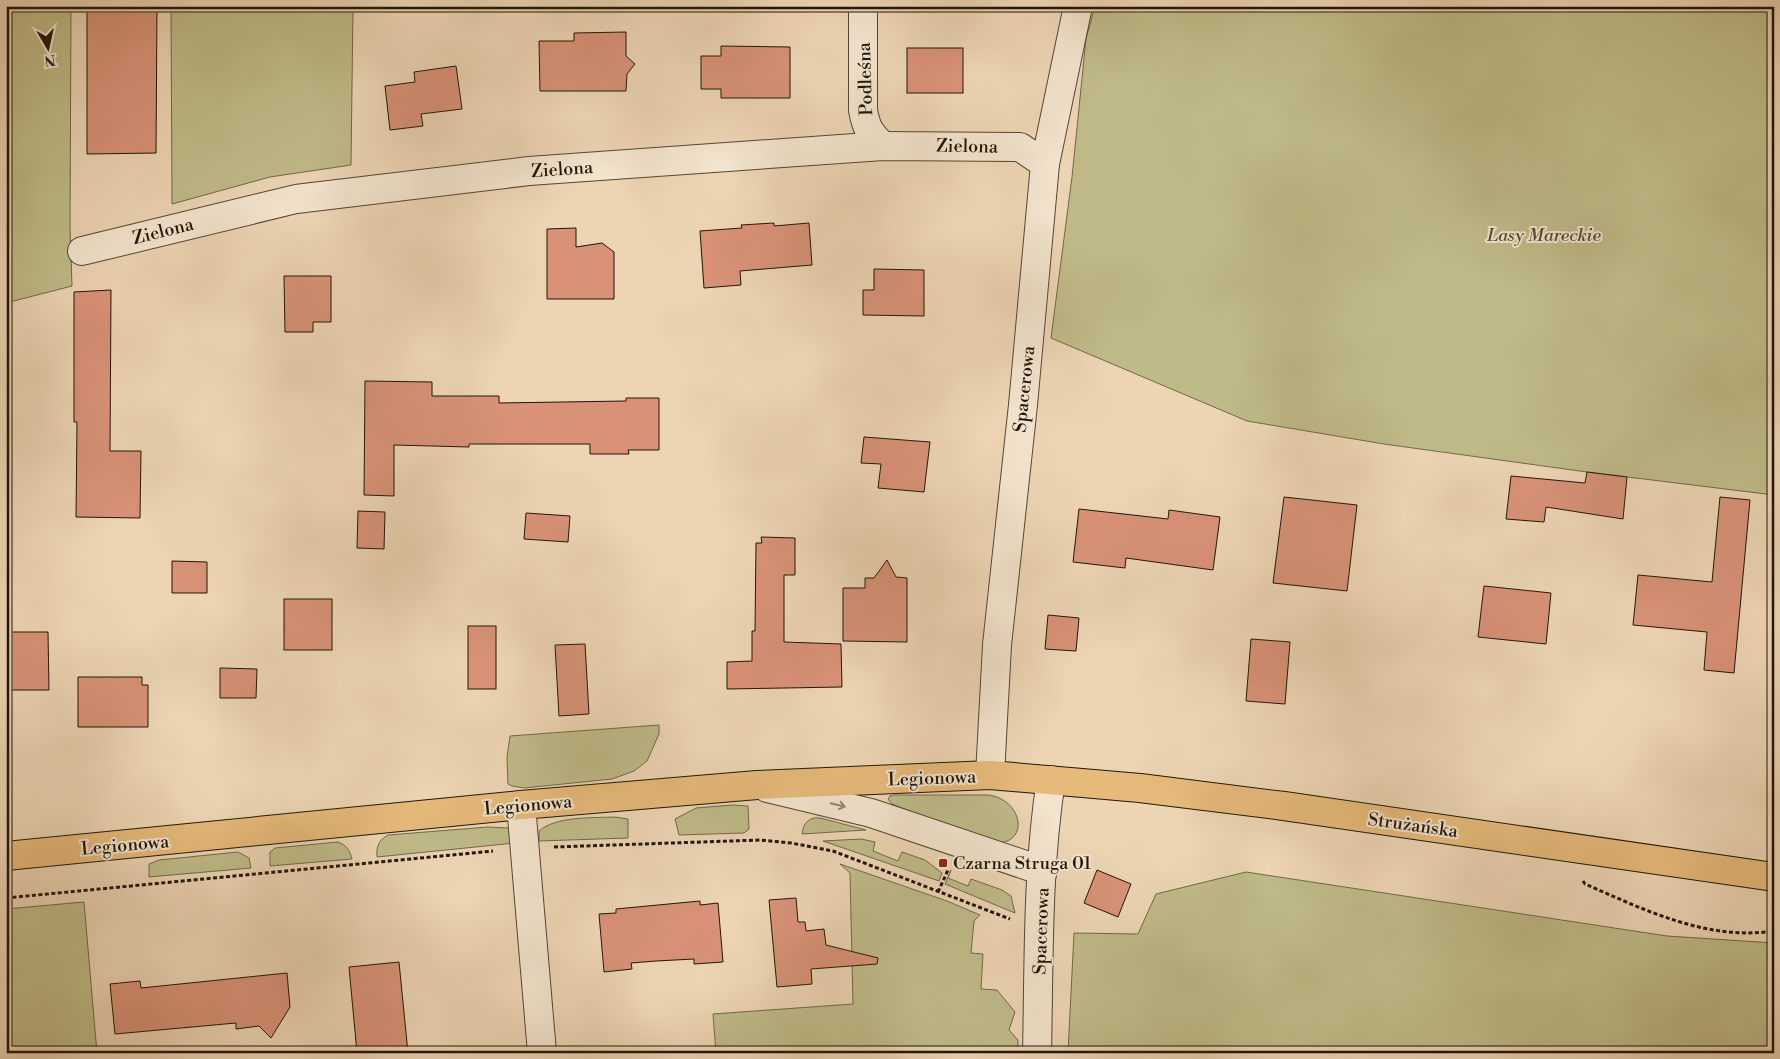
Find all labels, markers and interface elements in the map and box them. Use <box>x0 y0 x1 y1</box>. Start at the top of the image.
north arrow <box>22 22 72 72</box>
street label: Podleśna <box>853 41 878 116</box>
text: N <box>43 50 57 70</box>
street label: Zielona <box>936 134 999 159</box>
street label: Zielona <box>530 156 595 183</box>
street label: Zielona <box>130 213 197 250</box>
park label: Lasy Mareckie <box>1486 224 1601 247</box>
street label: Spacerowa <box>1009 344 1041 434</box>
street label: Legionowa <box>887 765 978 792</box>
street label: Legionowa <box>483 790 574 821</box>
one-way arrow <box>830 801 846 810</box>
street label: Strużańska <box>1366 808 1460 843</box>
street label: Legionowa <box>80 830 171 861</box>
place label: Czarna Struga 01 <box>953 852 1091 875</box>
marker: Czarna Struga 01 <box>937 857 949 869</box>
street label: Spacerowa <box>1028 886 1055 975</box>

